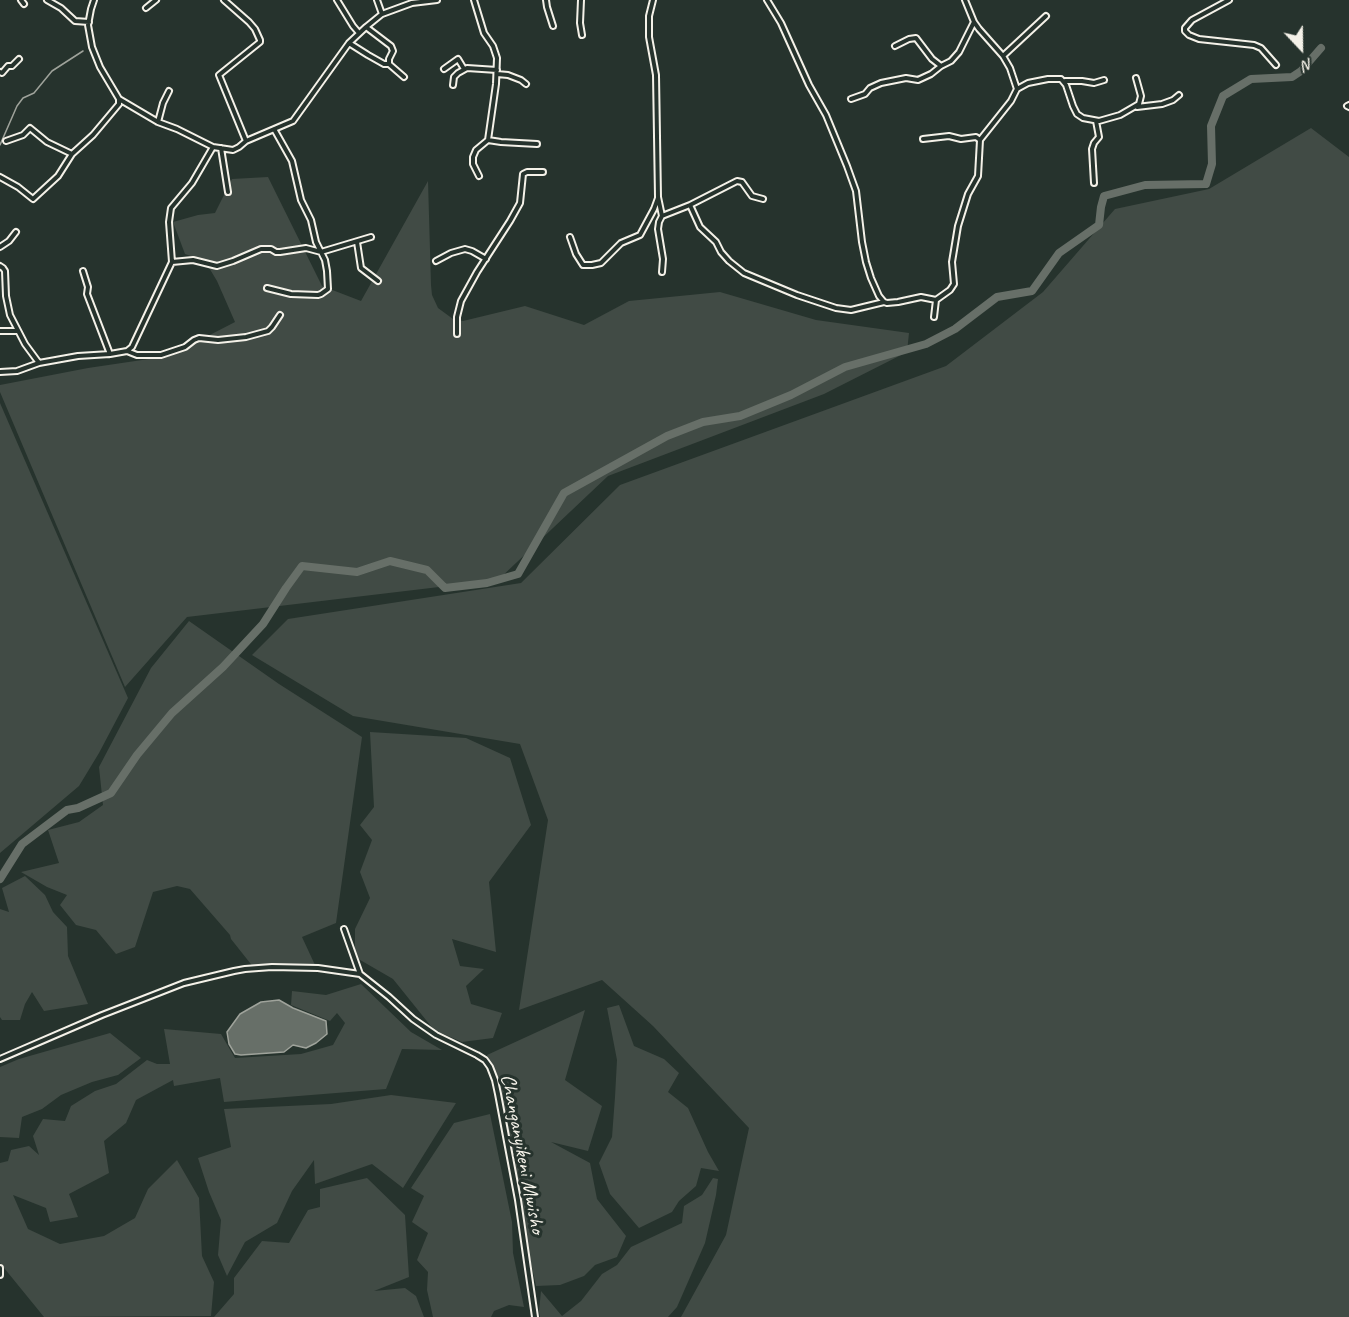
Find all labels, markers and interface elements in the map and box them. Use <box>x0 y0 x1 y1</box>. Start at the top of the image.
north arrow <box>1271 18 1331 78</box>
text: N <box>1299 54 1316 76</box>
street label: Changanyikeni Mwisho <box>494 1072 550 1236</box>

